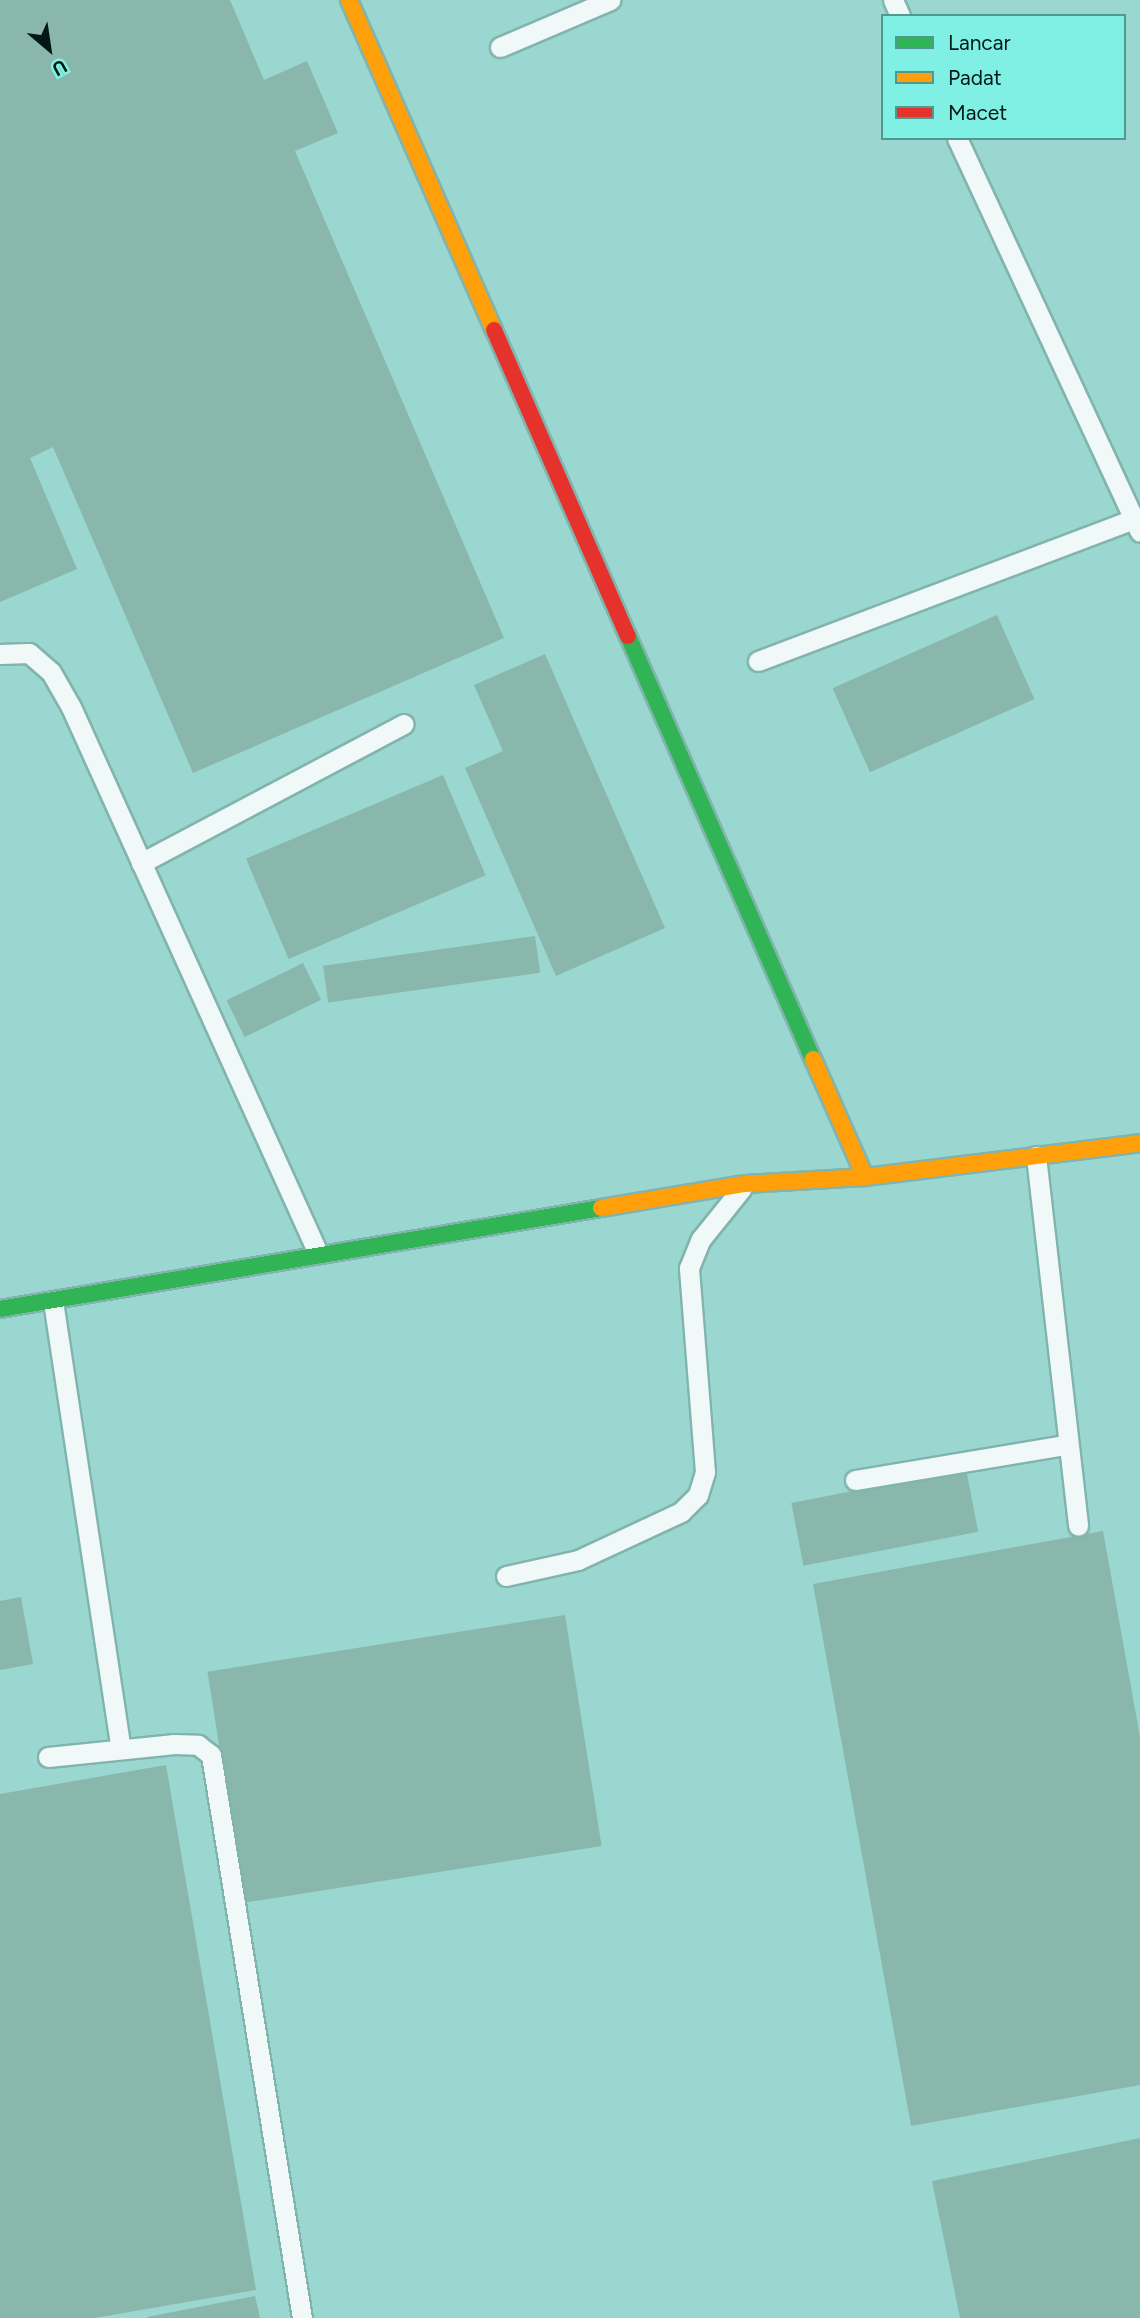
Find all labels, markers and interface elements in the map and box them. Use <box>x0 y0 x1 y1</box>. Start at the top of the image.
north arrow <box>14 14 84 84</box>
legend <box>881 14 1126 140</box>
text: Lancar <box>948 30 1011 55</box>
text: U <box>48 54 71 81</box>
text: Padat <box>948 65 1002 90</box>
text: Macet <box>948 100 1007 125</box>

